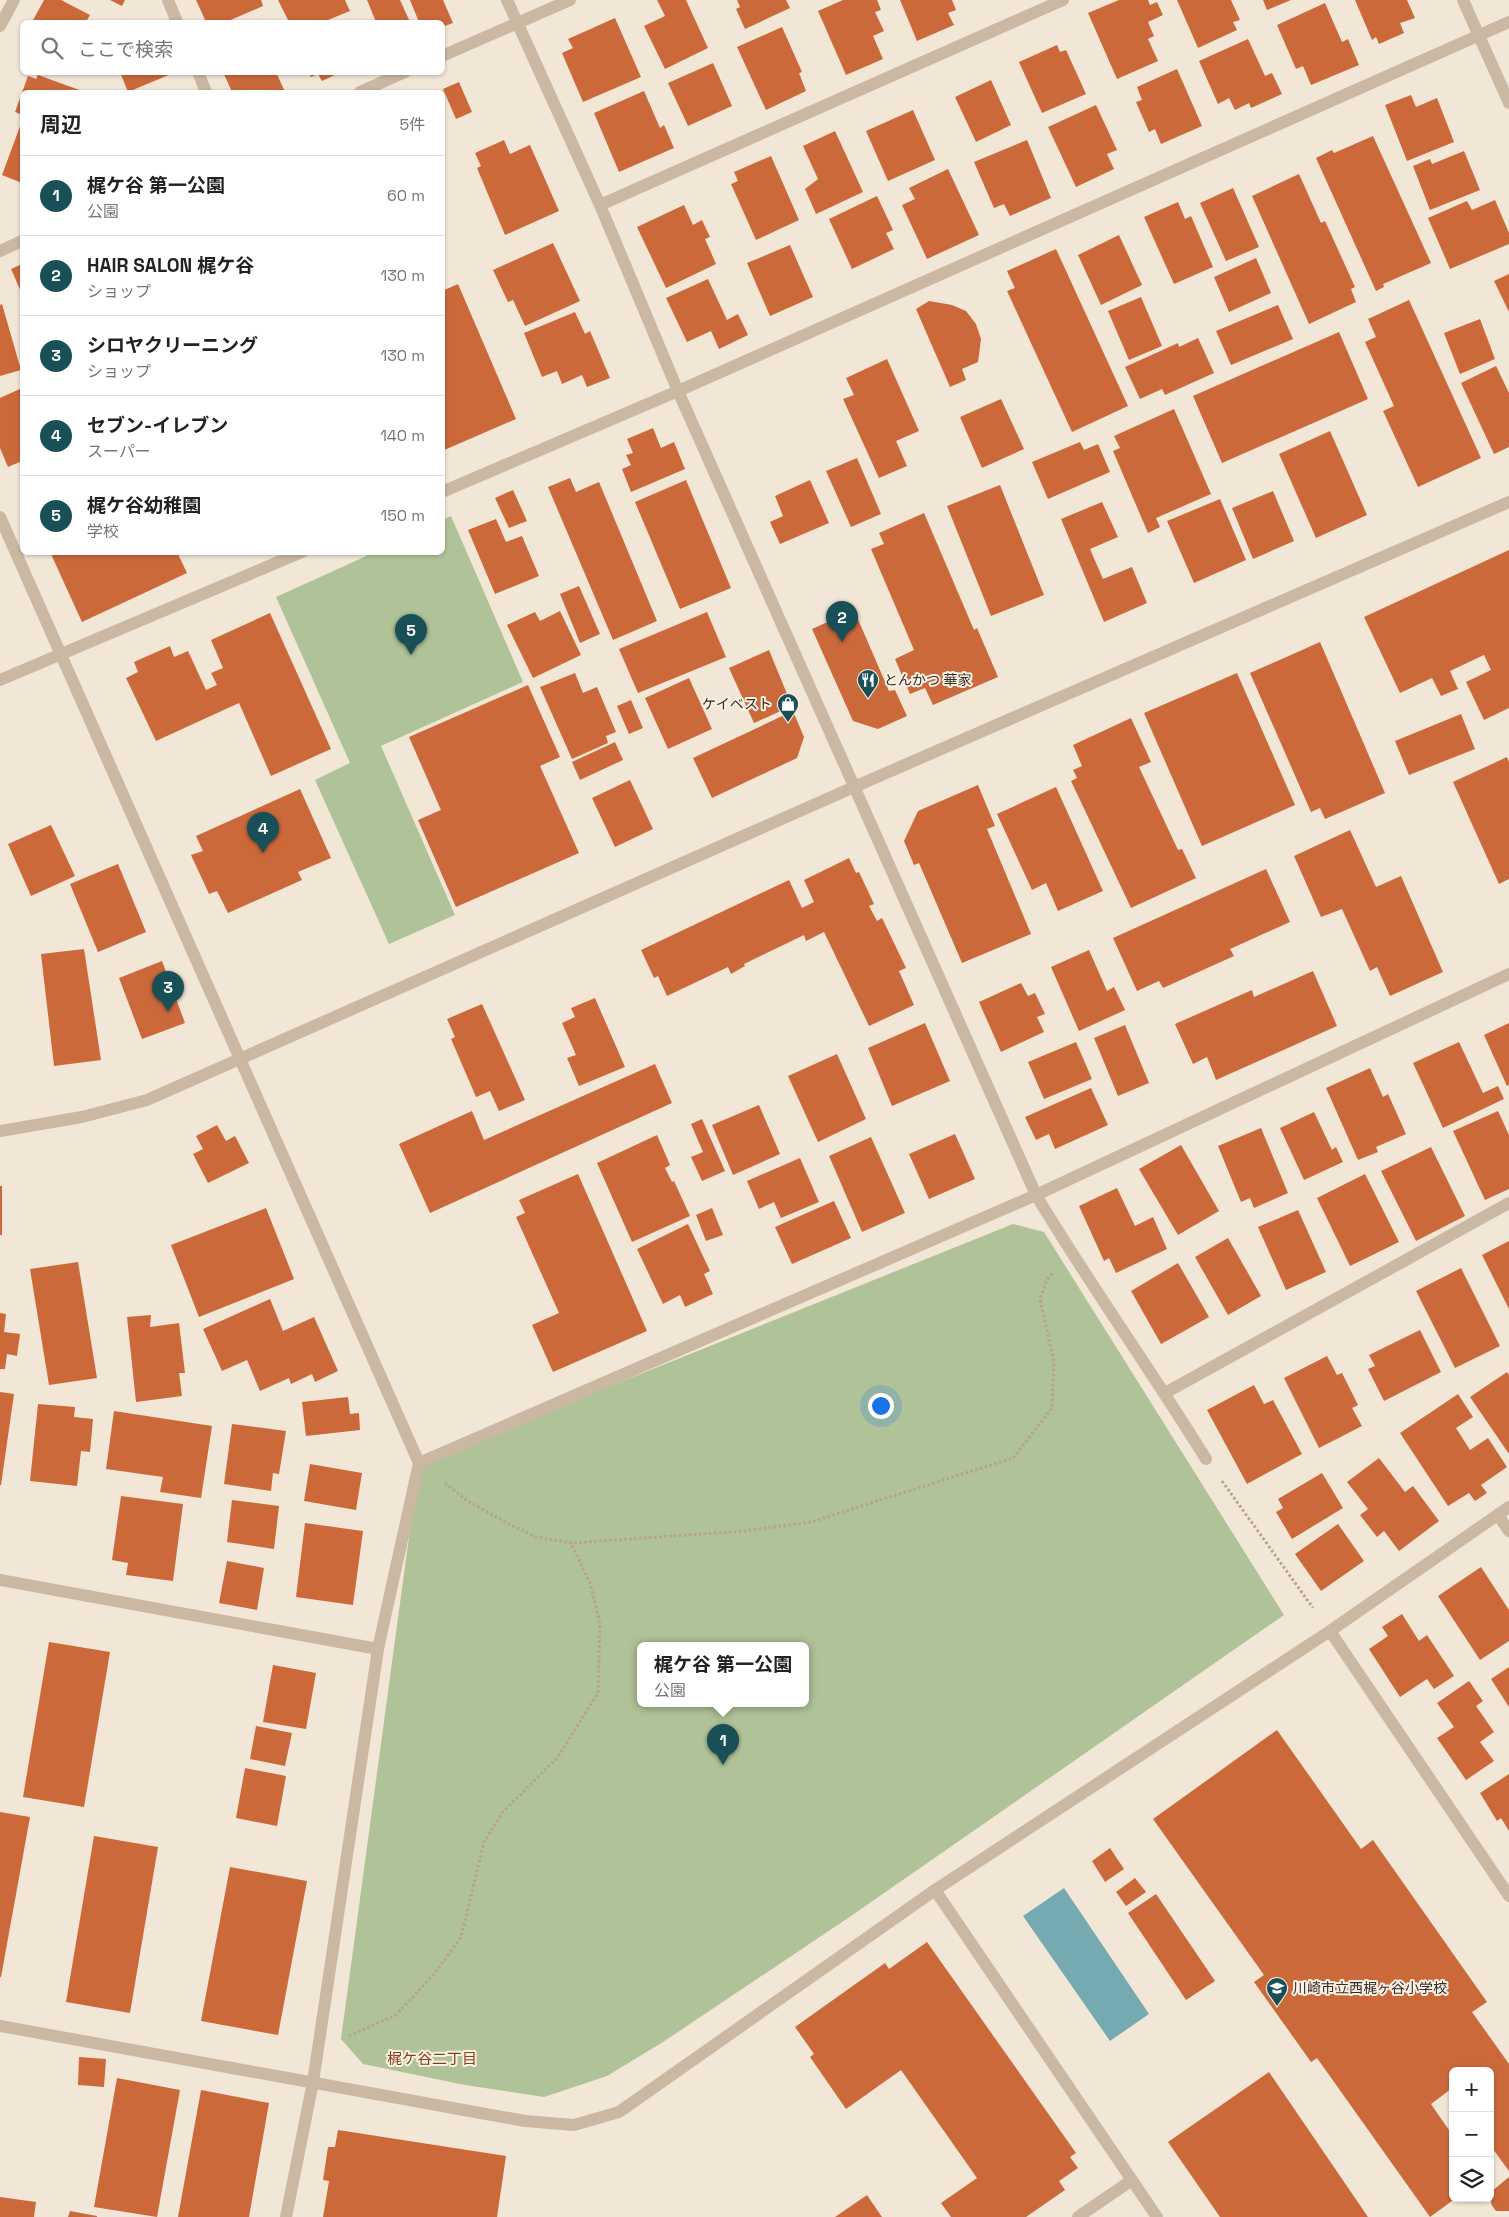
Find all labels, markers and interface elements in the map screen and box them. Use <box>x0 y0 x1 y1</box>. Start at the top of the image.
search box <box>20 20 445 75</box>
icon: search <box>38 34 66 62</box>
text: ここで検索 <box>78 37 173 62</box>
text: 周辺 <box>40 111 82 138</box>
text: 5件 <box>399 114 425 135</box>
text: 梶ケ谷 第一公園 <box>87 173 225 198</box>
text: 1 <box>52 185 60 206</box>
text: 60 m <box>387 185 425 206</box>
text: 公園 <box>87 201 119 222</box>
text: HAIR SALON 梶ケ谷 <box>87 253 254 278</box>
text: 2 <box>51 265 61 286</box>
text: 130 m <box>381 265 425 286</box>
text: ショップ <box>87 281 151 302</box>
text: シロヤクリーニング <box>87 333 258 358</box>
text: 3 <box>51 345 61 366</box>
text: 130 m <box>381 345 425 366</box>
text: ショップ <box>87 361 151 382</box>
text: セブン-イレブン <box>87 413 228 438</box>
text: 4 <box>51 425 61 446</box>
text: 140 m <box>380 425 425 446</box>
text: スーパー <box>87 441 151 462</box>
text: 梶ケ谷幼稚園 <box>87 493 201 518</box>
text: 5 <box>51 505 61 526</box>
text: 150 m <box>381 505 425 526</box>
text: 学校 <box>87 521 119 542</box>
pin: 2 <box>826 601 858 642</box>
pin: 5 <box>395 614 427 655</box>
restaurant icon: とんかつ 華家 <box>856 668 880 699</box>
place label: とんかつ 華家 <box>884 671 972 689</box>
shop icon: ケイベスト <box>776 692 800 723</box>
place label: ケイベスト <box>702 695 772 713</box>
pin: 4 <box>247 812 279 853</box>
pin: 3 <box>152 971 184 1012</box>
your location <box>868 1393 894 1419</box>
popup <box>637 1642 809 1707</box>
text: 梶ケ谷 第一公園 <box>654 1652 792 1677</box>
text: 公園 <box>654 1680 686 1701</box>
pin: 1 <box>707 1724 739 1765</box>
school or university icon: 川崎市立西梶ヶ谷小学校 <box>1265 1976 1289 2007</box>
place label: 川崎市立西梶ヶ谷小学校 <box>1293 1979 1447 1997</box>
district label: 梶ケ谷二丁目 <box>387 2049 477 2068</box>
map controls <box>1449 2067 1494 2202</box>
button: + <box>1449 2067 1494 2112</box>
button: − <box>1449 2112 1494 2157</box>
button: layers <box>1449 2157 1494 2202</box>

